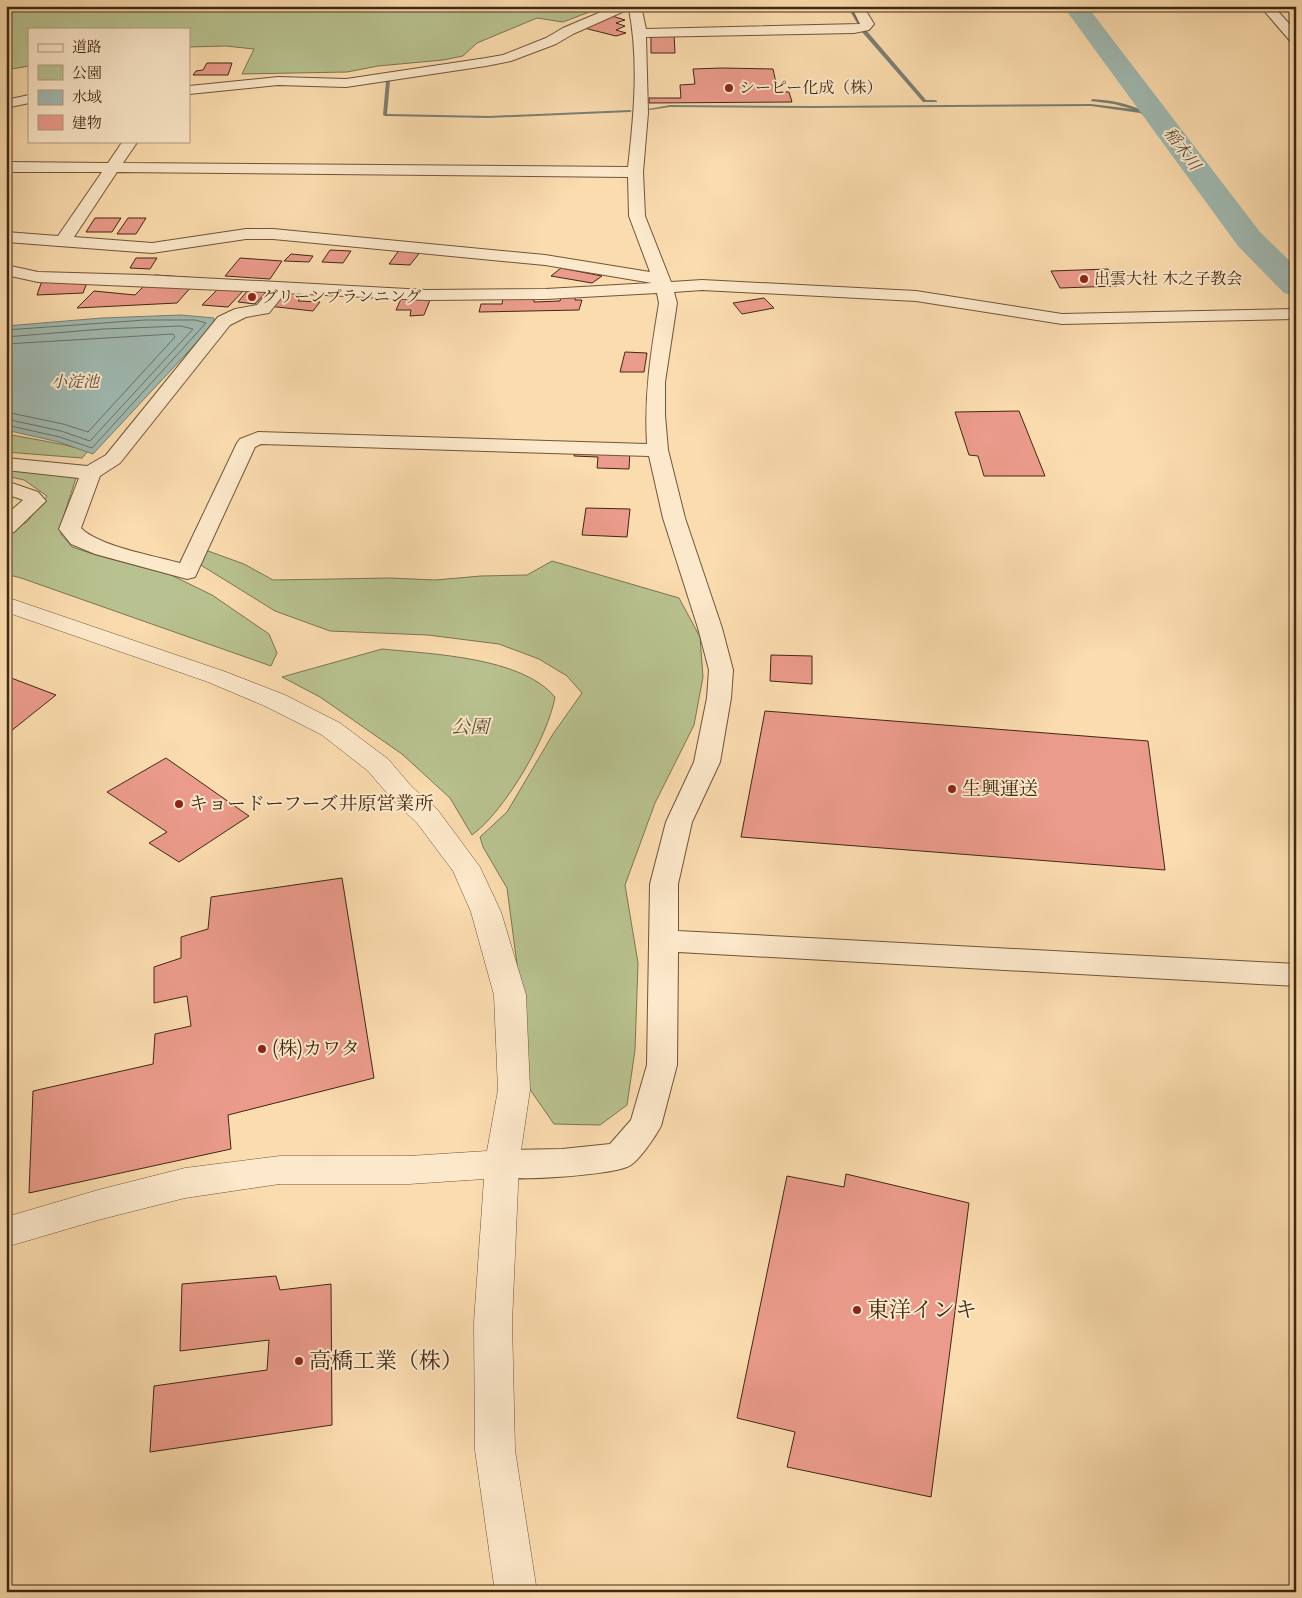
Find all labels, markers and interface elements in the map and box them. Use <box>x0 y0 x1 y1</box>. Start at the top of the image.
legend <box>28 28 190 142</box>
text: 道路 <box>72 37 102 57</box>
text: 公園 <box>72 63 102 83</box>
place label: シーピー化成（株） <box>739 77 882 99</box>
marker: シーピー化成（株） <box>723 82 735 94</box>
text: 水域 <box>72 87 102 107</box>
text: 建物 <box>72 113 102 133</box>
water label: 稲木川 <box>1159 123 1206 176</box>
place label: 出雲大社 木之子教会 <box>1094 268 1242 290</box>
marker: 出雲大社 木之子教会 <box>1078 273 1090 285</box>
place label: グリーンプランニング <box>262 286 421 308</box>
marker: グリーンプランニング <box>246 291 258 303</box>
water label: 小淀池 <box>51 371 101 393</box>
park label: 公園 <box>451 714 492 740</box>
place label: 生興運送 <box>962 776 1038 802</box>
marker: 生興運送 <box>946 783 958 795</box>
place label: キョードーフーズ井原営業所 <box>189 791 434 817</box>
marker: キョードーフーズ井原営業所 <box>173 798 185 810</box>
place label: (株)カワタ <box>272 1036 360 1062</box>
marker: (株)カワタ <box>256 1043 268 1055</box>
place label: 東洋インキ <box>867 1295 977 1325</box>
marker: 東洋インキ <box>851 1304 863 1316</box>
place label: 高橋工業（株） <box>309 1346 463 1376</box>
marker: 高橋工業（株） <box>293 1355 305 1367</box>

